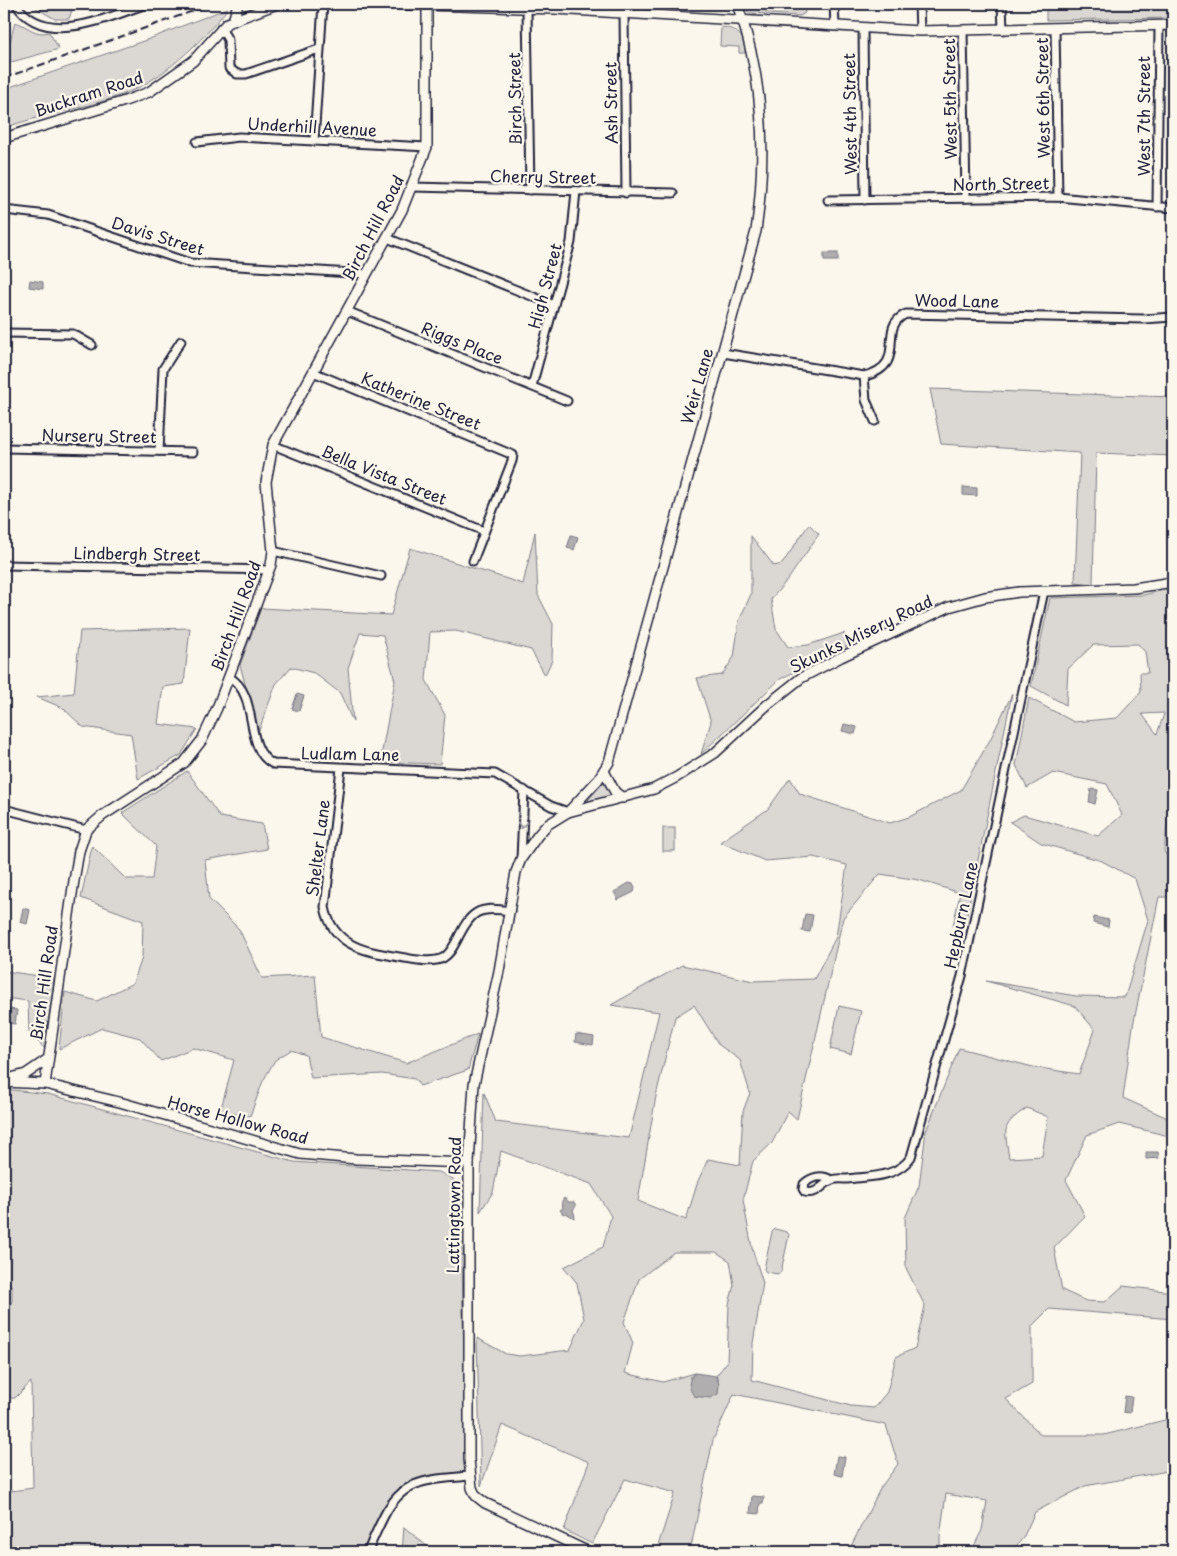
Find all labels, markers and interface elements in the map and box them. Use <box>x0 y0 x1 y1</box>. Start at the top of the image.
street label: West 6th Street <box>1029 37 1055 159</box>
street label: West 5th Street <box>936 38 962 160</box>
street label: Birch Street <box>501 52 527 146</box>
street label: West 4th Street <box>836 52 862 175</box>
street label: West 7th Street <box>1131 55 1155 176</box>
street label: Ash Street <box>597 61 623 144</box>
street label: Buckram Road <box>31 64 146 122</box>
street label: Underhill Avenue <box>247 111 378 141</box>
street label: Cherry Street <box>490 163 597 189</box>
street label: Birch Hill Road <box>335 170 409 285</box>
street label: North Street <box>952 170 1050 196</box>
street label: Davis Street <box>109 210 208 261</box>
street label: High Street <box>521 240 567 331</box>
street label: Wood Lane <box>914 287 1000 313</box>
street label: Riggs Place <box>418 315 507 369</box>
street label: Weir Lane <box>674 345 718 427</box>
street label: Katherine Street <box>358 365 485 435</box>
street label: Nursery Street <box>42 422 156 448</box>
street label: Bella Vista Street <box>318 438 451 510</box>
street label: Lindbergh Street <box>73 540 201 566</box>
street label: Birch Hill Road <box>204 557 266 674</box>
street label: Skunks Misery Road <box>785 588 936 678</box>
street label: Ludlam Lane <box>301 740 399 766</box>
street label: Shelter Lane <box>299 798 335 898</box>
one-way arrow <box>517 821 528 829</box>
street label: Hepburn Lane <box>937 859 983 971</box>
street label: Birch Hill Road <box>23 924 63 1042</box>
street label: Horse Hollow Road <box>165 1089 311 1149</box>
street label: Lattingtown Road <box>440 1136 466 1274</box>

